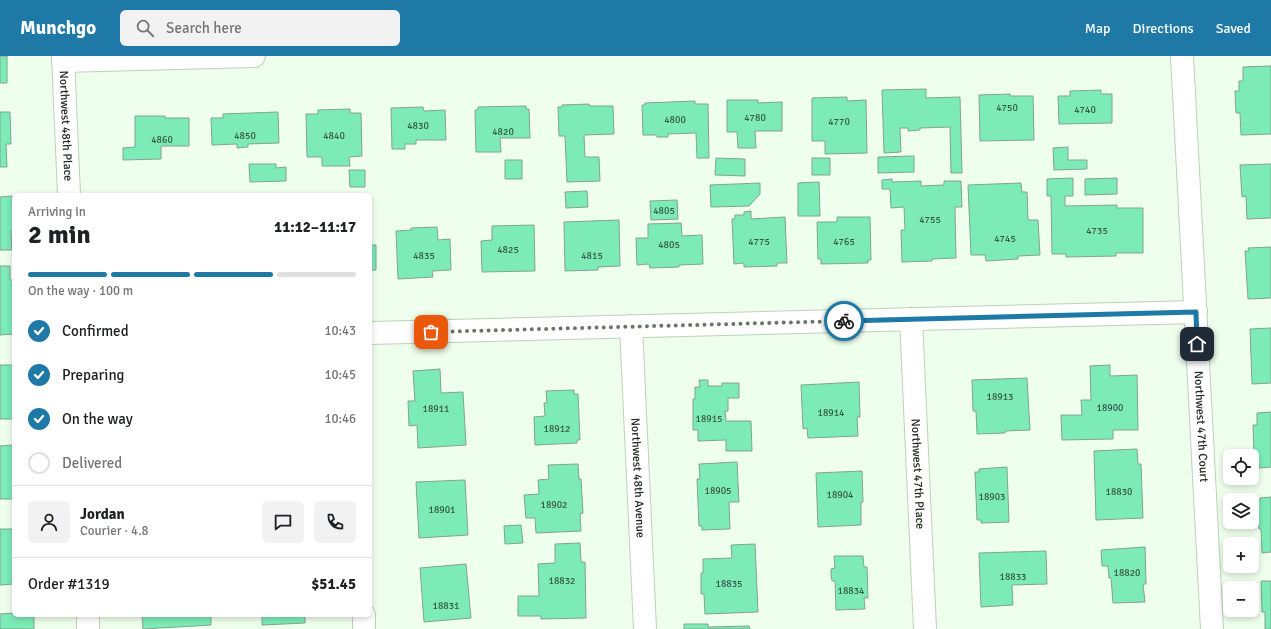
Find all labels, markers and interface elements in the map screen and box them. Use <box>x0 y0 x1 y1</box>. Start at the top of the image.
search box <box>120 10 400 46</box>
text: Munchgo <box>20 16 96 40</box>
icon: search <box>134 17 156 39</box>
text: Search here <box>166 19 242 37</box>
text: Map <box>1085 20 1111 37</box>
text: Directions <box>1133 20 1194 37</box>
text: Saved <box>1216 20 1251 37</box>
street label: Northwest 48th Place <box>56 70 75 182</box>
house number: 4750 <box>996 102 1018 114</box>
house number: 4740 <box>1074 104 1096 116</box>
house number: 4780 <box>744 112 766 124</box>
house number: 4800 <box>664 114 686 126</box>
house number: 4770 <box>828 116 850 128</box>
house number: 4830 <box>407 120 429 132</box>
house number: 4820 <box>492 126 514 138</box>
house number: 4850 <box>234 130 256 142</box>
house number: 4840 <box>323 130 345 142</box>
house number: 4860 <box>151 134 173 146</box>
text: Arriving in <box>28 204 86 220</box>
house number: 4805 <box>653 205 675 217</box>
house number: 4755 <box>919 214 941 226</box>
text: 11:12–11:17 <box>274 218 356 236</box>
text: 2 min <box>28 219 91 251</box>
house number: 4735 <box>1086 225 1108 237</box>
house number: 4745 <box>994 233 1016 245</box>
house number: 4775 <box>748 236 770 248</box>
house number: 4765 <box>833 236 855 248</box>
house number: 4805 <box>658 239 680 251</box>
house number: 4825 <box>497 244 519 256</box>
house number: 4835 <box>413 250 435 262</box>
house number: 4815 <box>581 250 603 262</box>
text: On the way · 100 m <box>28 283 133 299</box>
courier <box>824 301 864 341</box>
icon: bike <box>833 310 855 332</box>
pin <box>414 315 448 349</box>
icon: check <box>28 320 50 342</box>
icon: bag <box>420 321 442 343</box>
text: Confirmed <box>62 322 129 340</box>
text: 10:43 <box>324 323 356 339</box>
pin <box>1180 327 1214 361</box>
icon: home <box>1186 333 1208 355</box>
icon: check <box>28 364 50 386</box>
text: Preparing <box>62 366 125 384</box>
text: 10:45 <box>324 367 356 383</box>
street label: Northwest 47th Court <box>1190 370 1211 483</box>
house number: 18913 <box>986 391 1014 403</box>
house number: 18900 <box>1096 402 1124 414</box>
house number: 18911 <box>422 403 450 415</box>
house number: 18914 <box>817 407 845 419</box>
icon: check <box>28 408 50 430</box>
text: On the way <box>62 410 133 428</box>
text: 10:46 <box>324 411 356 427</box>
house number: 18915 <box>695 413 723 425</box>
street label: Northwest 48th Avenue <box>627 417 648 538</box>
street label: Northwest 47th Place <box>908 418 927 529</box>
house number: 18912 <box>543 423 571 435</box>
map controls <box>1223 449 1259 617</box>
button: locate <box>1223 449 1259 485</box>
text: Delivered <box>62 454 122 472</box>
house number: 18905 <box>704 485 732 497</box>
house number: 18830 <box>1105 486 1133 498</box>
house number: 18904 <box>826 489 854 501</box>
house number: 18903 <box>978 491 1006 503</box>
button: layers <box>1223 493 1259 529</box>
house number: 18902 <box>540 499 568 511</box>
button: person <box>28 501 70 543</box>
button: chat <box>262 501 304 543</box>
button: phone <box>314 501 356 543</box>
house number: 18901 <box>428 504 456 516</box>
text: Jordan <box>80 505 125 523</box>
text: Courier · 4.8 <box>80 523 149 539</box>
button: + <box>1223 537 1259 573</box>
house number: 18820 <box>1113 567 1141 579</box>
house number: 18833 <box>999 571 1027 583</box>
text: Order #1319 <box>28 575 110 593</box>
text: $51.45 <box>311 575 356 593</box>
house number: 18832 <box>548 575 576 587</box>
house number: 18835 <box>715 578 743 590</box>
button: − <box>1223 581 1259 617</box>
house number: 18834 <box>837 585 865 597</box>
house number: 18831 <box>432 600 460 612</box>

